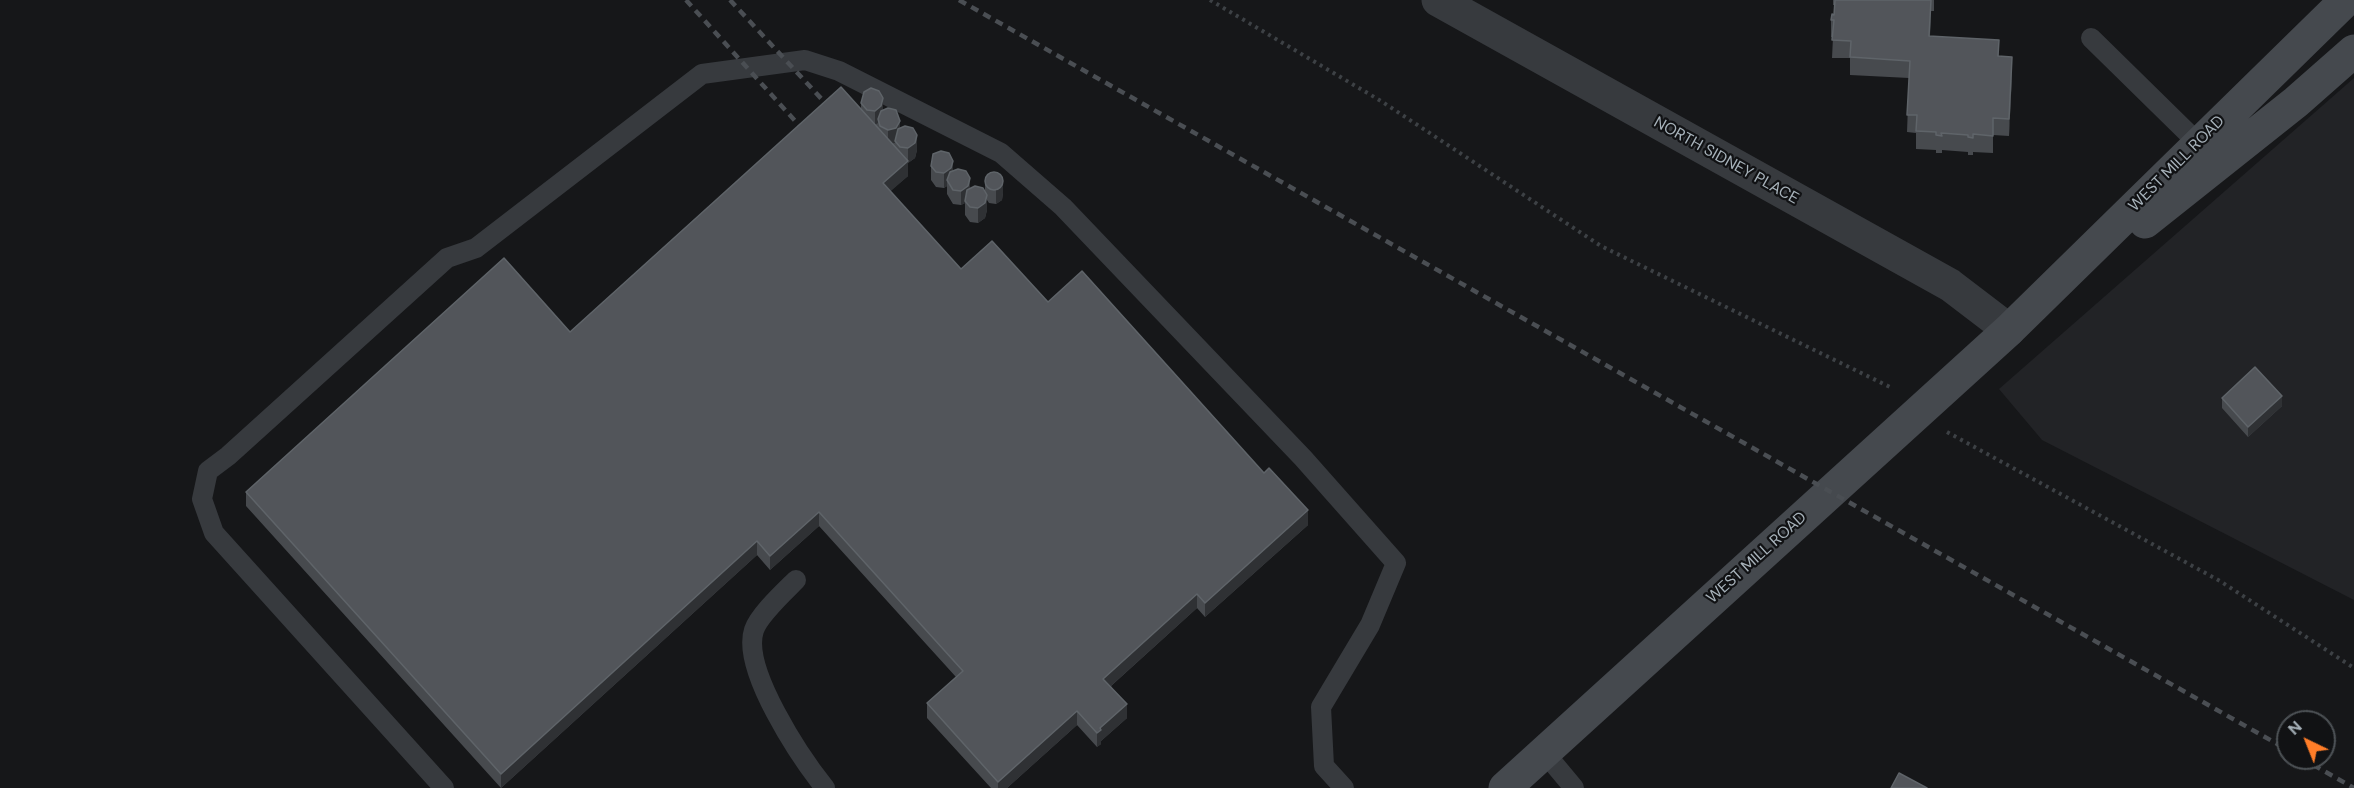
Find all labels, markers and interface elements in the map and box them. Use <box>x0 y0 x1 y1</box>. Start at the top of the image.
street label: WEST MILL ROAD <box>2125 112 2229 216</box>
street label: NORTH SIDNEY PLACE <box>1650 113 1802 209</box>
street label: WEST MILL ROAD <box>1703 508 1811 608</box>
north arrow <box>2276 710 2336 770</box>
text: N <box>2283 716 2306 740</box>

